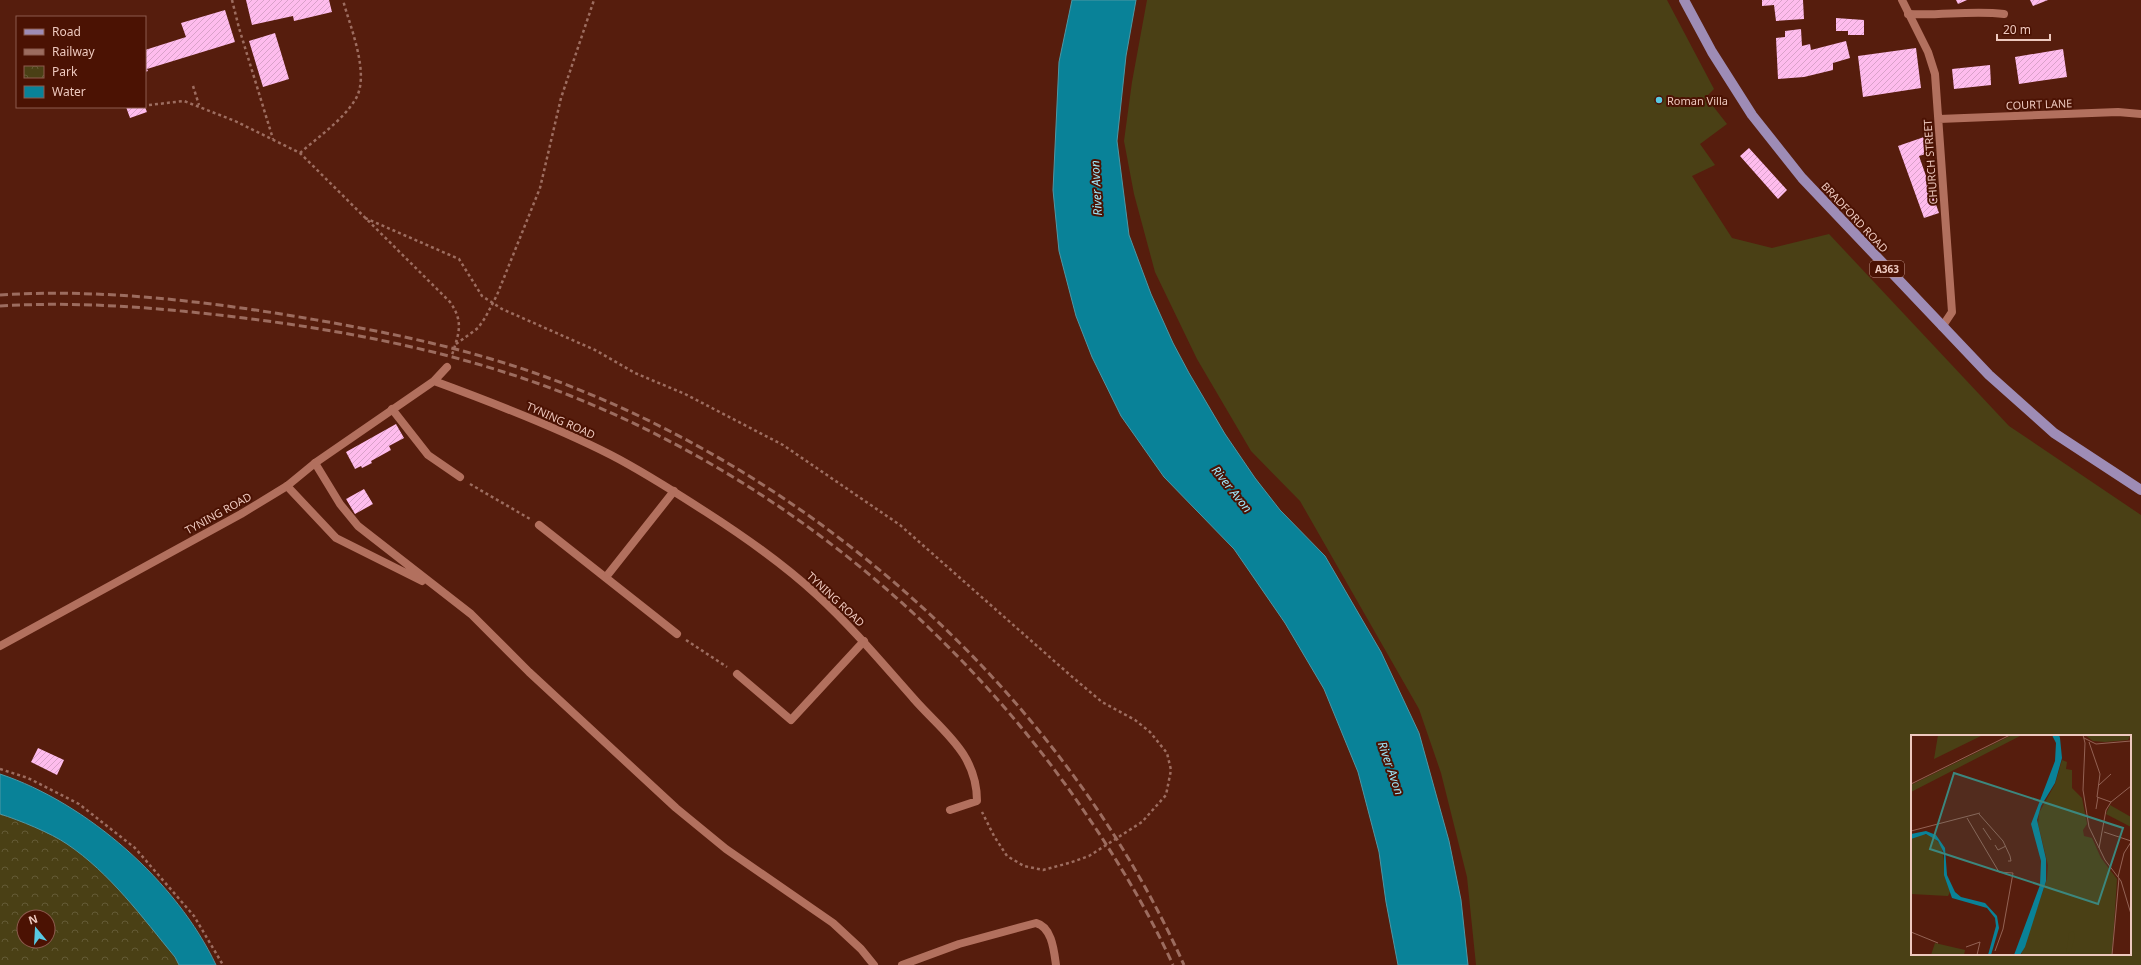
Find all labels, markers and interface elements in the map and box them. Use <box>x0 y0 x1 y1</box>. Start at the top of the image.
legend <box>16 16 146 108</box>
scale bar <box>1997 16 2050 42</box>
text: 20 m <box>2003 21 2031 38</box>
text: Road <box>52 23 81 40</box>
text: Railway <box>52 43 96 60</box>
text: Park <box>52 63 78 80</box>
text: Water <box>52 83 86 100</box>
place label: Roman Villa <box>1667 93 1728 108</box>
marker: Roman Villa <box>1654 95 1664 105</box>
street label: COURT LANE <box>2006 95 2072 113</box>
street label: CHURCH STREET <box>1920 119 1940 205</box>
water label: River Avon <box>1086 160 1106 216</box>
street label: BRADFORD ROAD <box>1818 178 1892 256</box>
road number: A363 <box>1870 261 1904 277</box>
street label: TYNING ROAD <box>524 398 598 442</box>
water label: River Avon <box>1208 462 1256 516</box>
street label: TYNING ROAD <box>182 489 254 537</box>
street label: TYNING ROAD <box>804 568 868 630</box>
inset map <box>1911 735 2131 955</box>
water label: River Avon <box>1374 739 1408 797</box>
north arrow <box>16 909 56 949</box>
text: N <box>26 910 39 928</box>

